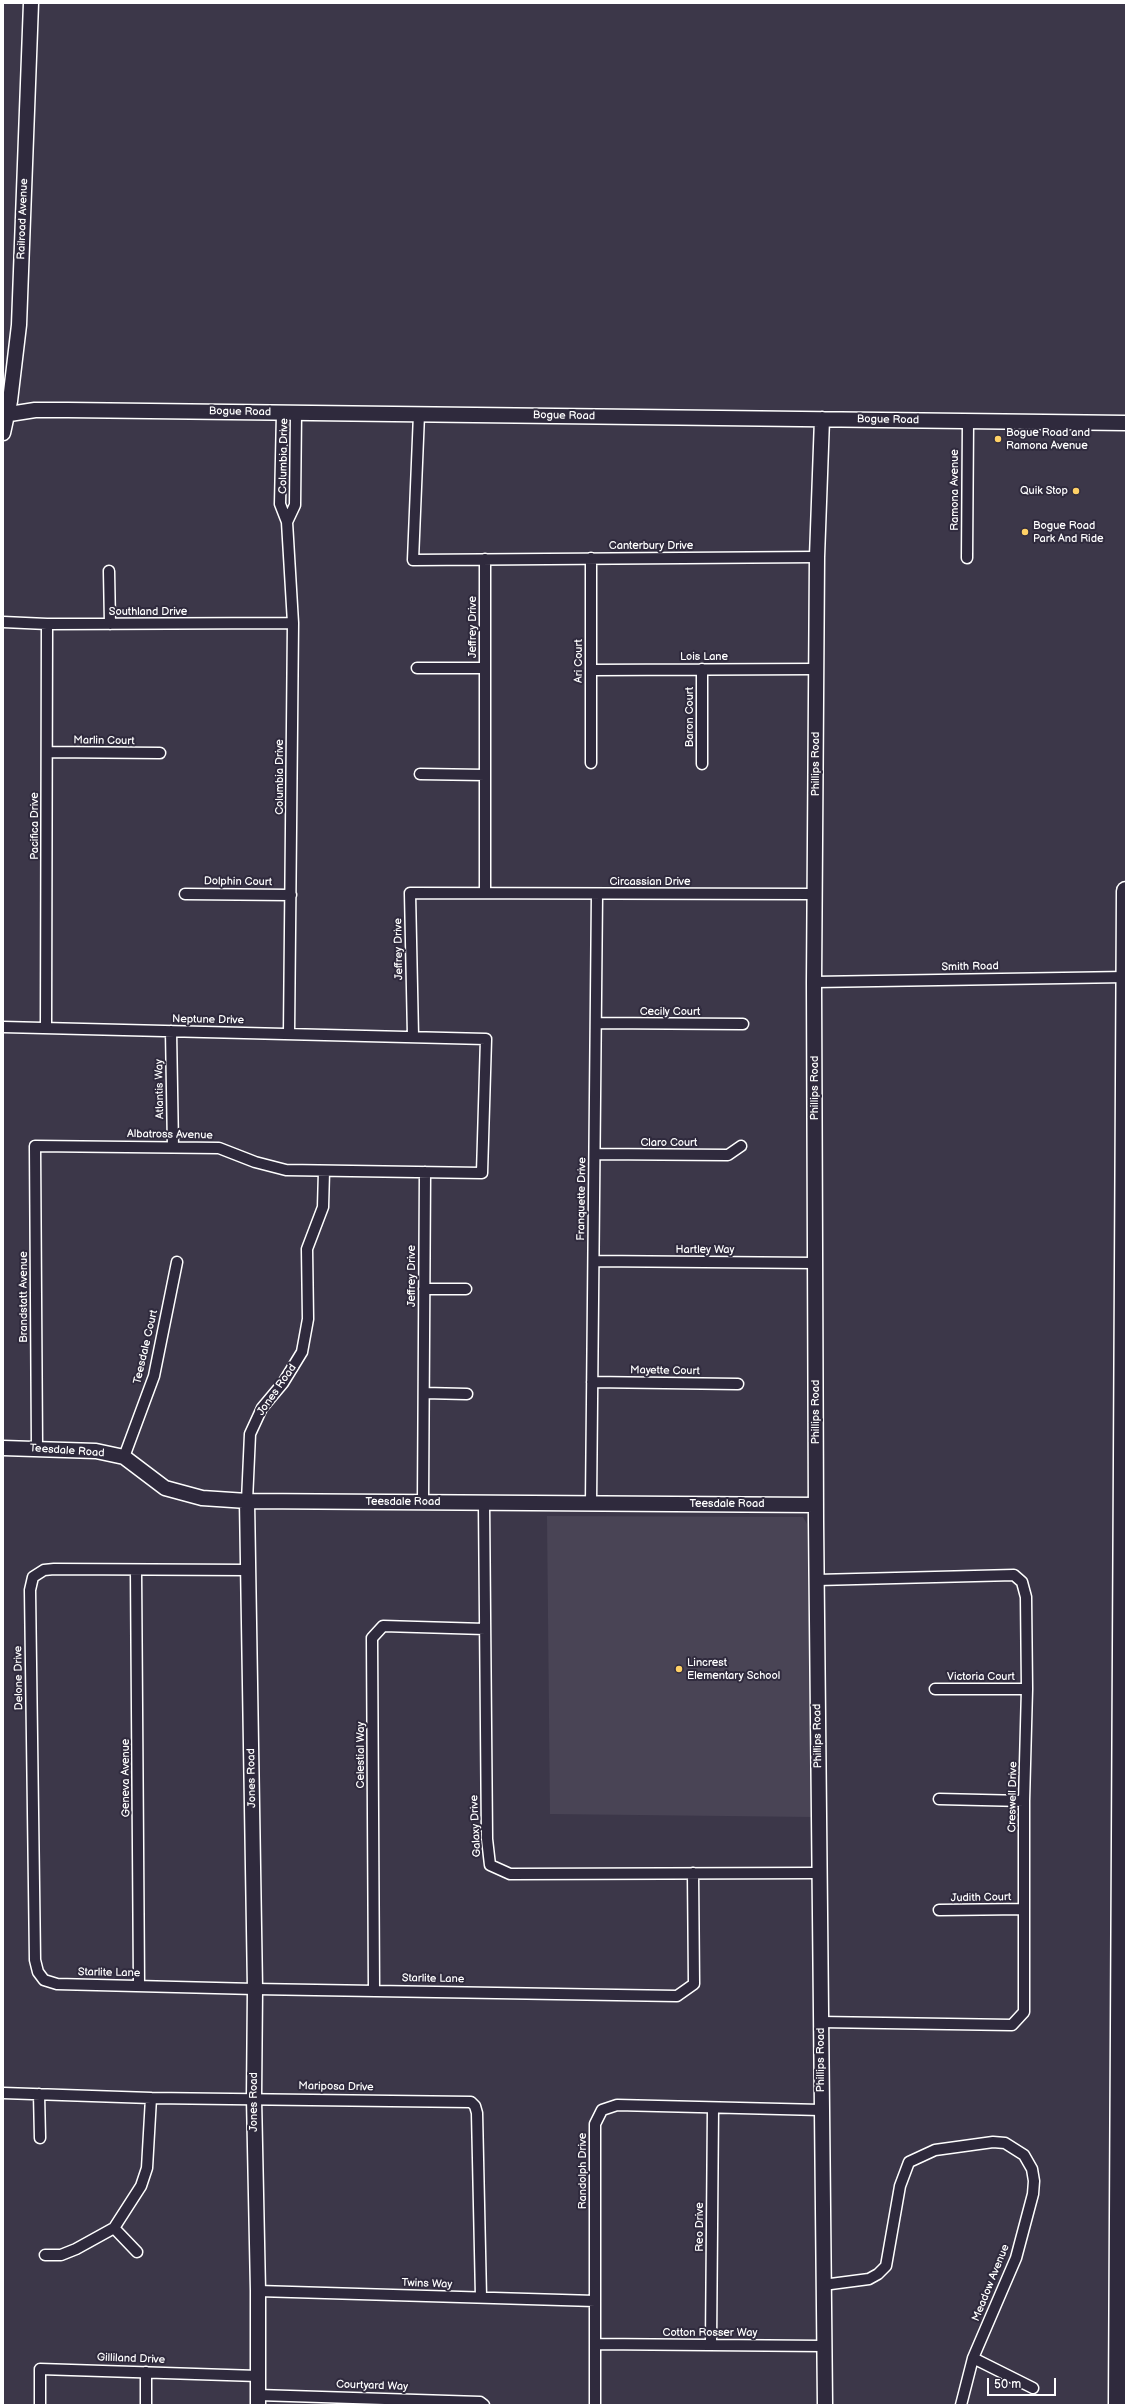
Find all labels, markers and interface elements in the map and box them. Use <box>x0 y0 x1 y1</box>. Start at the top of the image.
street label: Railroad Avenue <box>15 178 31 260</box>
street label: Bogue Road <box>209 405 271 419</box>
street label: Bogue Road <box>533 409 595 423</box>
street label: Bogue Road <box>857 413 919 427</box>
street label: Columbia Drive <box>277 418 291 494</box>
place label: Bogue Road and Ramona Avenue <box>1006 426 1090 452</box>
marker: Bogue Road and Ramona Avenue <box>993 434 1003 444</box>
street label: Ramona Avenue <box>948 449 962 531</box>
place label: Quik Stop <box>1020 484 1068 498</box>
marker: Quik Stop <box>1071 486 1081 496</box>
place label: Bogue Road Park And Ride <box>1033 519 1103 545</box>
marker: Bogue Road Park And Ride <box>1020 527 1030 537</box>
street label: Canterbury Drive <box>609 539 693 553</box>
street label: Jeffrey Drive <box>466 596 480 658</box>
street label: Southland Drive <box>109 605 187 619</box>
street label: Ari Court <box>572 639 586 683</box>
street label: Lois Lane <box>680 650 728 664</box>
street label: Baron Court <box>683 687 697 747</box>
street label: Phillips Road <box>809 732 823 796</box>
street label: Marlin Court <box>73 734 135 748</box>
street label: Columbia Drive <box>273 739 287 815</box>
street label: Pacifica Drive <box>28 792 42 860</box>
street label: Dolphin Court <box>204 875 272 889</box>
street label: Circassian Drive <box>610 875 690 889</box>
street label: Jeffrey Drive <box>392 918 406 980</box>
street label: Smith Road <box>941 960 999 974</box>
street label: Cecily Court <box>640 1005 700 1019</box>
street label: Neptune Drive <box>172 1013 244 1027</box>
street label: Phillips Road <box>808 1056 822 1120</box>
street label: Atlantis Way <box>153 1059 167 1119</box>
street label: Albatross Avenue <box>127 1128 213 1142</box>
street label: Claro Court <box>641 1136 697 1150</box>
street label: Franquette Drive <box>575 1157 589 1241</box>
street label: Hartley Way <box>675 1243 735 1257</box>
street label: Jeffrey Drive <box>405 1245 419 1307</box>
street label: Brandstatt Avenue <box>17 1251 31 1343</box>
street label: Teesdale Court <box>131 1309 161 1385</box>
street label: Jones Road <box>255 1362 299 1418</box>
street label: Mayette Court <box>630 1364 700 1378</box>
street label: Phillips Road <box>809 1380 823 1444</box>
street label: Teesdale Road <box>29 1442 105 1460</box>
street label: Teesdale Road <box>366 1495 440 1509</box>
street label: Teesdale Road <box>690 1497 764 1511</box>
street label: Delone Drive <box>12 1646 26 1710</box>
place label: Lincrest Elementary School <box>687 1656 780 1682</box>
marker: Lincrest Elementary School <box>674 1664 684 1674</box>
street label: Victoria Court <box>947 1670 1015 1684</box>
street label: Phillips Road <box>811 1704 825 1768</box>
street label: Celestial Way <box>354 1722 368 1788</box>
street label: Geneva Avenue <box>119 1739 133 1817</box>
street label: Jones Road <box>245 1748 259 1808</box>
street label: Creswell Drive <box>1006 1761 1020 1833</box>
street label: Galaxy Drive <box>468 1795 484 1857</box>
street label: Judith Court <box>951 1891 1011 1905</box>
street label: Starlite Lane <box>78 1966 140 1980</box>
street label: Starlite Lane <box>402 1972 464 1986</box>
street label: Phillips Road <box>814 2028 828 2092</box>
street label: Jones Road <box>247 2072 261 2132</box>
street label: Mariposa Drive <box>298 2080 374 2094</box>
street label: Randolph Drive <box>576 2133 590 2209</box>
street label: Reo Drive <box>693 2202 707 2252</box>
street label: Meadow Avenue <box>970 2243 1012 2323</box>
street label: Twins Way <box>401 2277 453 2291</box>
street label: Cotton Rosser Way <box>663 2326 757 2340</box>
street label: Gilliland Drive <box>97 2351 165 2367</box>
scale bar <box>989 2370 1058 2396</box>
text: 50 m <box>994 2377 1021 2392</box>
street label: Courtyard Way <box>336 2378 408 2394</box>

